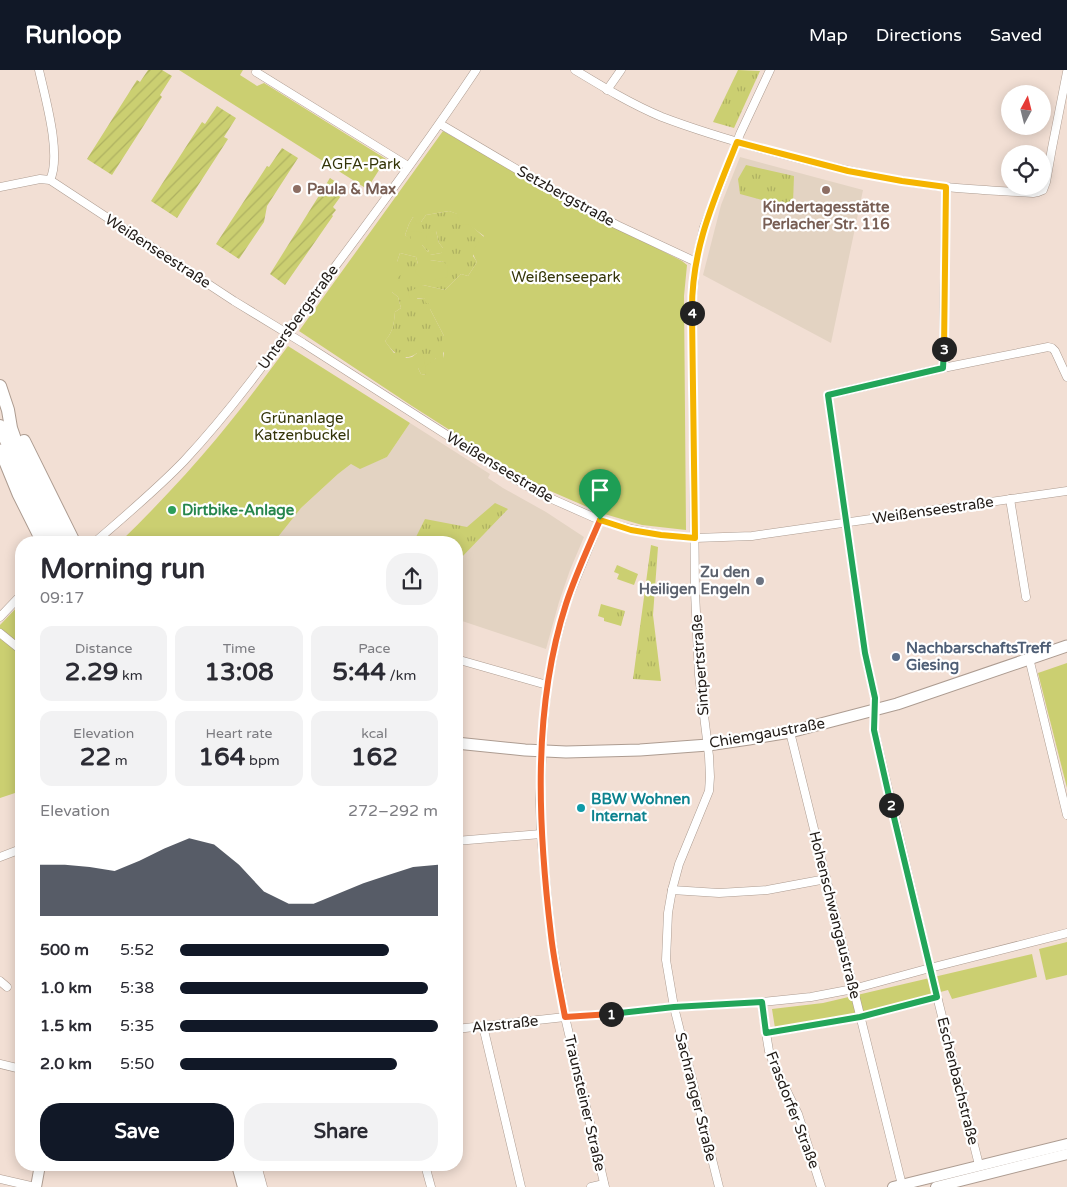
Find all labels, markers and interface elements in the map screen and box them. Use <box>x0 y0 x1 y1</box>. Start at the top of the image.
text: Runloop <box>25 21 122 50</box>
text: Map <box>809 24 848 46</box>
text: Directions <box>876 24 962 46</box>
text: Saved <box>990 24 1042 46</box>
north arrow <box>1001 85 1051 135</box>
map controls <box>1001 85 1051 195</box>
button: locate <box>1001 145 1051 195</box>
park label: AGFA-Park <box>321 155 401 173</box>
street label: Setzbergstraße <box>514 162 618 230</box>
place label: Paula & Max <box>307 180 396 198</box>
marker: Paula & Max <box>291 183 303 195</box>
marker: Kindertagesstätte Perlacher Str. 116 <box>820 184 832 196</box>
place label: Kindertagesstätte Perlacher Str. 116 <box>762 198 890 233</box>
street label: Weißenseestraße <box>102 210 214 292</box>
street label: Untersbergstraße <box>254 261 342 373</box>
park label: Weißenseepark <box>511 268 621 286</box>
pin: 4 <box>680 300 704 326</box>
text: 4 <box>688 305 697 322</box>
pin: 3 <box>932 336 956 362</box>
text: 3 <box>940 341 949 358</box>
park label: Grünanlage Katzenbuckel <box>254 409 350 444</box>
street label: Weißenseestraße <box>443 428 557 506</box>
pin <box>579 469 621 520</box>
icon: arrive <box>586 476 614 504</box>
street label: Weißenseestraße <box>871 493 995 527</box>
place label: Dirtbike-Anlage <box>182 501 295 520</box>
marker: Dirtbike-Anlage <box>166 504 178 516</box>
text: Morning run <box>40 552 205 586</box>
button: share <box>386 553 438 605</box>
place label: Zu den Heiligen Engeln <box>639 563 750 599</box>
marker: Zu den Heiligen Engeln <box>754 575 766 587</box>
text: 09:17 <box>40 588 84 608</box>
street label: Sintpertstraße <box>687 614 713 716</box>
place label: NachbarschaftsTreff Giesing <box>906 639 1051 675</box>
text: Distance <box>75 640 132 657</box>
text: Time <box>223 640 255 657</box>
text: Pace <box>358 640 390 657</box>
marker: NachbarschaftsTreff Giesing <box>890 651 902 663</box>
text: 2.29 <box>65 657 118 687</box>
text: 13:08 <box>204 657 274 687</box>
text: 5:44 <box>332 657 386 687</box>
text: km <box>118 667 143 684</box>
text: /km <box>386 667 416 684</box>
street label: Chiemgaustraße <box>708 714 826 752</box>
text: Elevation <box>73 725 134 742</box>
text: Heart rate <box>206 725 272 742</box>
text: kcal <box>361 725 387 742</box>
text: 22 <box>80 742 111 772</box>
text: 164 <box>198 742 245 772</box>
text: 162 <box>351 742 398 772</box>
text: m <box>111 752 128 769</box>
text: bpm <box>245 752 280 769</box>
place label: BBW Wohnen Internat <box>591 790 690 825</box>
pin: 2 <box>878 792 904 818</box>
text: 2 <box>887 797 896 814</box>
text: Elevation <box>40 801 110 821</box>
text: 272–292 m <box>348 801 438 821</box>
marker: BBW Wohnen Internat <box>575 802 587 814</box>
street label: Hohenschwangaustraße <box>805 829 865 1001</box>
text: 500 m <box>40 940 89 960</box>
text: 5:52 <box>120 940 154 960</box>
text: 1.0 km <box>40 978 92 998</box>
text: 5:38 <box>120 978 154 998</box>
pin: 1 <box>598 1002 624 1026</box>
text: 1 <box>607 1006 616 1023</box>
street label: Alzstraße <box>471 1012 539 1036</box>
street label: Eschenbachstraße <box>933 1015 983 1147</box>
text: 1.5 km <box>40 1016 92 1036</box>
text: 5:35 <box>120 1016 154 1036</box>
street label: Sachranger Straße <box>671 1031 721 1163</box>
street label: Traunsteiner Straße <box>561 1033 609 1173</box>
street label: Frasdorfer Straße <box>762 1049 824 1171</box>
text: 2.0 km <box>40 1054 92 1074</box>
text: 5:50 <box>120 1054 154 1074</box>
button: Save <box>40 1103 234 1161</box>
button: Share <box>244 1103 438 1161</box>

